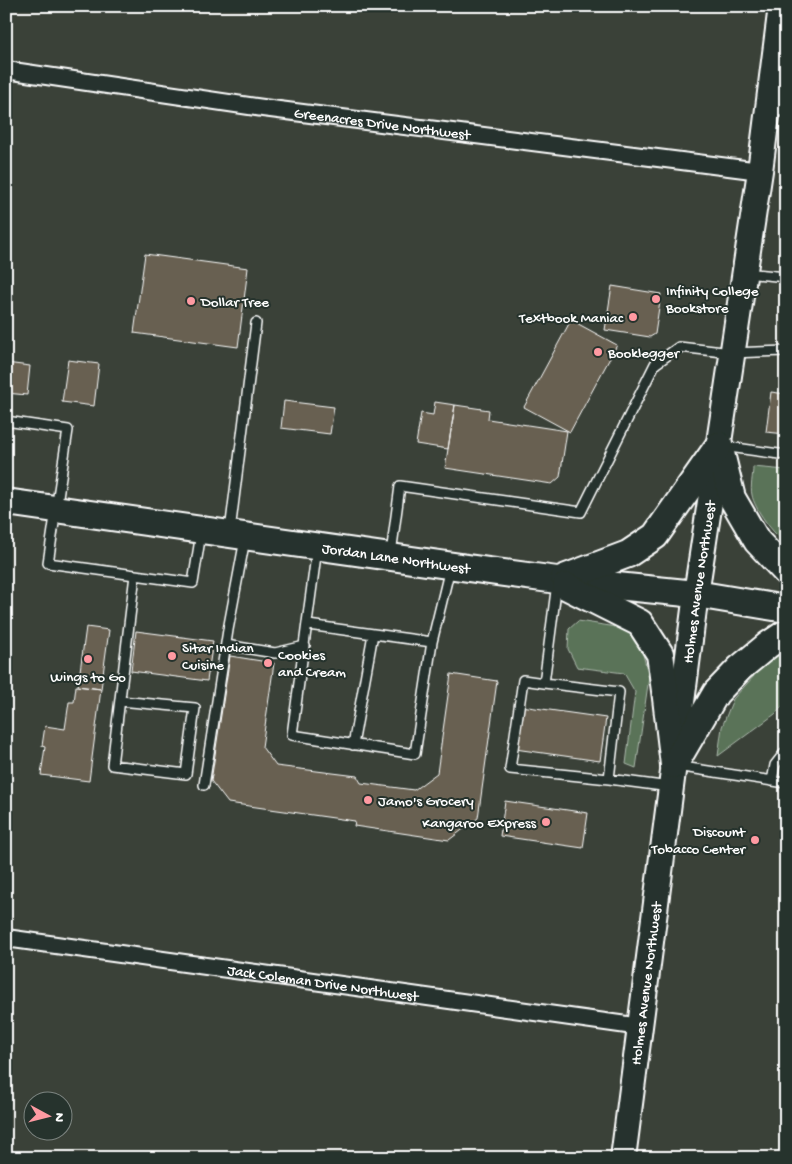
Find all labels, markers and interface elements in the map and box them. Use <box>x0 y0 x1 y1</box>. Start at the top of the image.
street label: Greenacres Drive Northwest <box>293 105 473 145</box>
place label: Infinity College Bookstore <box>665 283 759 318</box>
marker: Infinity College Bookstore <box>650 293 662 305</box>
place label: Dollar Tree <box>200 294 269 312</box>
marker: Dollar Tree <box>185 295 197 307</box>
place label: Textbook Maniac <box>518 310 624 328</box>
marker: Textbook Maniac <box>627 311 639 323</box>
place label: Booklegger <box>607 345 681 363</box>
marker: Booklegger <box>592 346 604 358</box>
street label: Holmes Avenue Northwest <box>680 498 721 665</box>
street label: Jordan Lane Northwest <box>321 540 473 579</box>
place label: Sitar Indian Cuisine <box>182 640 254 675</box>
place label: Cookies and Cream <box>278 647 346 682</box>
marker: Sitar Indian Cuisine <box>166 650 178 662</box>
marker: Wings to Go <box>82 653 94 665</box>
marker: Cookies and Cream <box>262 657 274 669</box>
place label: Wings to Go <box>50 669 126 687</box>
place label: Jamo's Grocery <box>378 793 474 811</box>
marker: Jamo's Grocery <box>362 794 374 806</box>
place label: Kangaroo Express <box>422 815 536 833</box>
marker: Kangaroo Express <box>540 816 552 828</box>
place label: Discount Tobacco Center <box>650 824 747 859</box>
marker: Discount Tobacco Center <box>749 834 761 846</box>
street label: Holmes Avenue Northwest <box>628 899 667 1066</box>
street label: Jack Coleman Drive Northwest <box>226 962 421 1007</box>
north arrow <box>22 1092 72 1142</box>
text: N <box>49 1112 67 1123</box>

